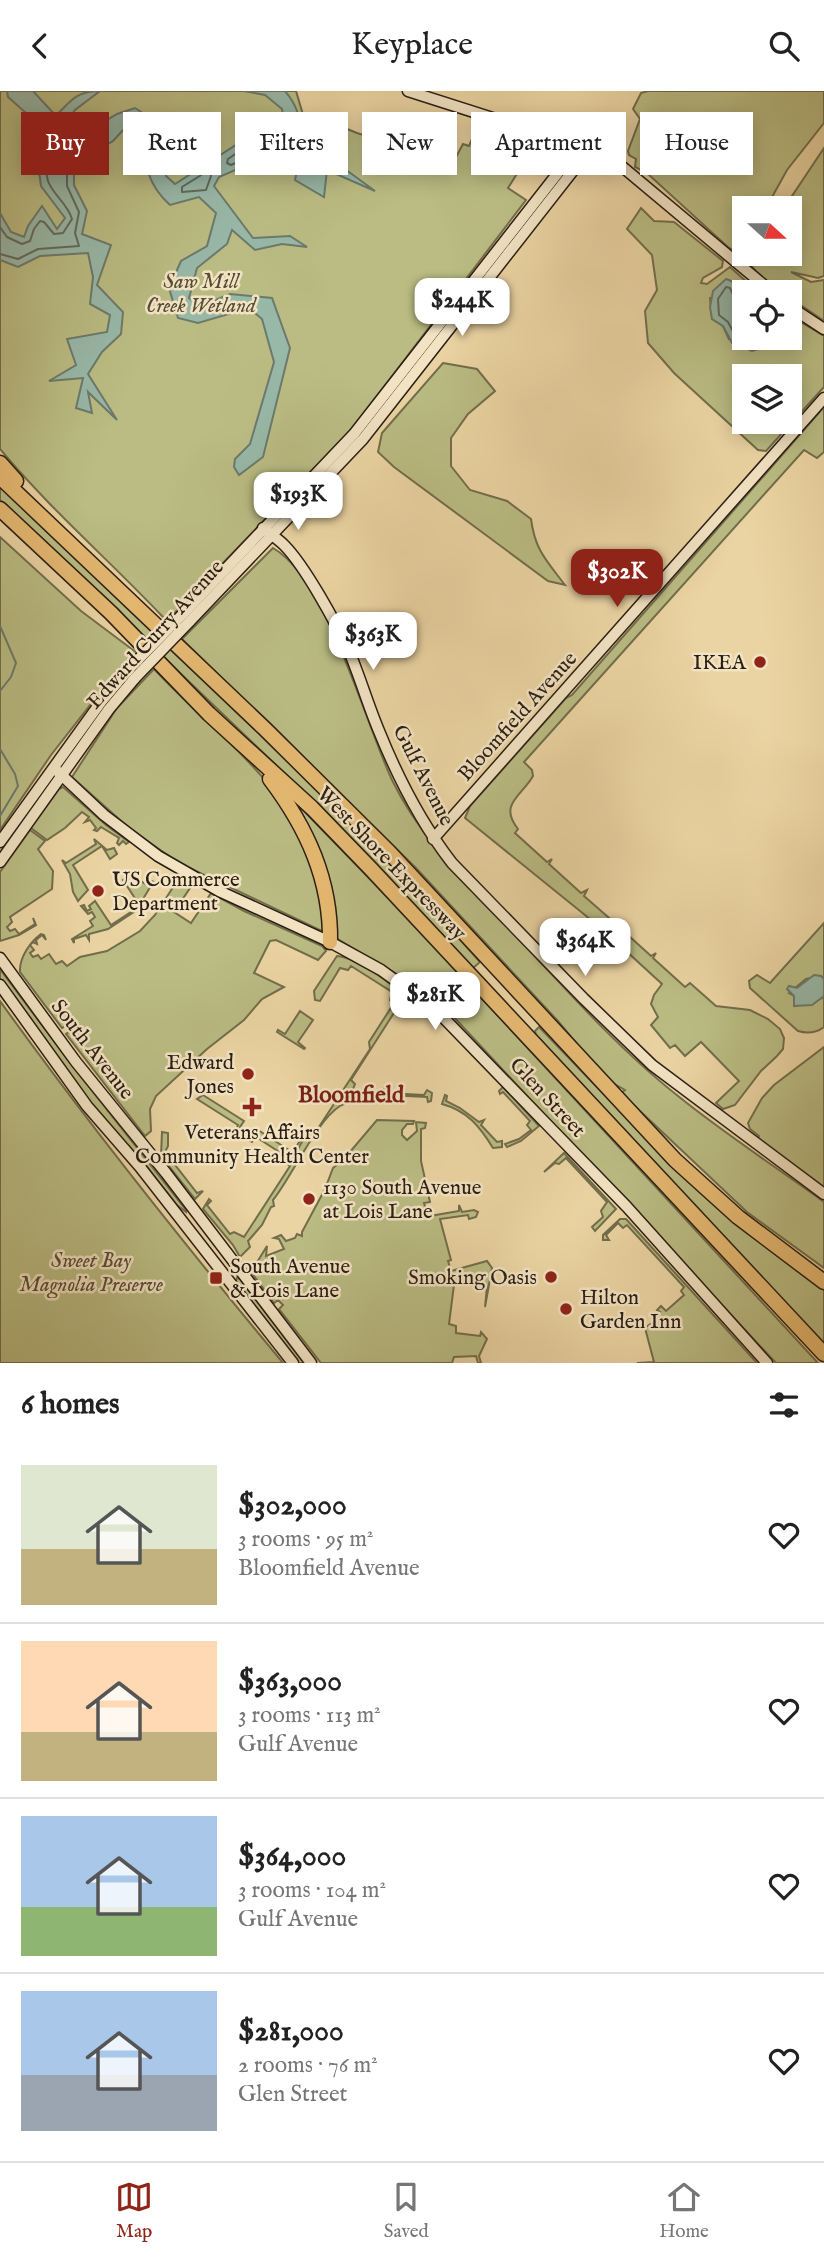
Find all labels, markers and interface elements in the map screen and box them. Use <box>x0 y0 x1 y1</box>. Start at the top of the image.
text: Keyplace <box>351 25 473 66</box>
icon: back <box>21 27 59 65</box>
icon: search <box>765 27 803 65</box>
chip: Buy <box>21 112 109 175</box>
chip: Rent <box>123 112 221 175</box>
chip: Filters <box>235 112 348 175</box>
chip: New <box>362 112 457 175</box>
chip: Apartment <box>471 112 626 175</box>
chip: House <box>640 112 753 175</box>
north arrow <box>732 196 802 266</box>
map controls <box>732 196 802 434</box>
park label: Saw Mill Creek Wetland <box>146 269 258 320</box>
pin: $244K <box>413 279 511 338</box>
button: locate <box>732 280 802 350</box>
text: $244K <box>431 286 493 315</box>
button: layers <box>732 364 802 434</box>
pin: $193K <box>249 473 347 532</box>
text: $193K <box>270 480 326 509</box>
pin: $302K <box>568 549 666 609</box>
street label: Edward Curry Avenue <box>82 554 231 715</box>
text: $302K <box>587 557 647 586</box>
pin: $363K <box>324 613 422 672</box>
text: $363K <box>345 620 401 649</box>
street label: Bloomfield Avenue <box>453 646 584 788</box>
place label: IKEA <box>693 650 747 677</box>
marker: IKEA <box>752 654 768 670</box>
street label: Gulf Avenue <box>386 721 460 831</box>
street label: West Shore Expressway <box>310 781 472 947</box>
place label: US Commerce Department <box>112 867 240 918</box>
marker: US Commerce Department <box>90 883 106 899</box>
pin: $364K <box>536 919 634 978</box>
text: $364K <box>556 926 614 955</box>
pin: $281K <box>386 972 484 1032</box>
text: $281K <box>406 980 464 1009</box>
street label: South Avenue <box>44 994 140 1106</box>
place label: Edward Jones <box>167 1050 235 1101</box>
street label: Glen Street <box>503 1052 591 1144</box>
marker: Edward Jones <box>240 1066 256 1082</box>
district label: Bloomfield <box>298 1081 405 1110</box>
marker: Veterans Affairs Community Health Center <box>242 1097 262 1117</box>
place label: Veterans Affairs Community Health Center <box>135 1120 369 1171</box>
place label: 1130 South Avenue at Lois Lane <box>323 1175 482 1226</box>
marker: 1130 South Avenue at Lois Lane <box>301 1191 317 1207</box>
park label: Sweet Bay Magnolia Preserve <box>19 1248 163 1299</box>
place label: South Avenue & Lois Lane <box>230 1254 350 1305</box>
place label: Smoking Oasis <box>408 1265 537 1292</box>
marker: Smoking Oasis <box>543 1269 559 1285</box>
marker: South Avenue & Lois Lane <box>208 1270 224 1286</box>
place label: Hilton Garden Inn <box>580 1285 682 1336</box>
marker: Hilton Garden Inn <box>558 1301 574 1317</box>
text: 6 homes <box>21 1386 120 1424</box>
icon: filters <box>765 1386 803 1424</box>
text: $302,000 <box>238 1487 347 1525</box>
icon: home <box>77 1493 161 1577</box>
icon: heart <box>765 1516 803 1554</box>
text: 3 rooms · 95 m² <box>238 1525 373 1554</box>
text: Bloomfield Avenue <box>238 1554 420 1583</box>
text: $363,000 <box>238 1663 342 1701</box>
icon: home <box>77 1669 161 1753</box>
icon: heart <box>765 1692 803 1730</box>
text: 3 rooms · 113 m² <box>238 1701 381 1730</box>
text: Gulf Avenue <box>238 1730 358 1759</box>
text: $364,000 <box>238 1838 346 1876</box>
icon: home <box>77 1844 161 1928</box>
icon: heart <box>765 1867 803 1905</box>
text: 3 rooms · 104 m² <box>238 1876 386 1905</box>
text: Gulf Avenue <box>238 1905 358 1934</box>
text: $281,000 <box>238 2013 344 2051</box>
icon: home <box>77 2019 161 2103</box>
icon: heart <box>765 2042 803 2080</box>
text: 2 rooms · 76 m² <box>238 2051 378 2080</box>
text: Glen Street <box>238 2080 347 2109</box>
tab: Map <box>115 2178 153 2244</box>
tab: Saved <box>384 2178 429 2244</box>
tab: Home <box>659 2178 709 2244</box>

